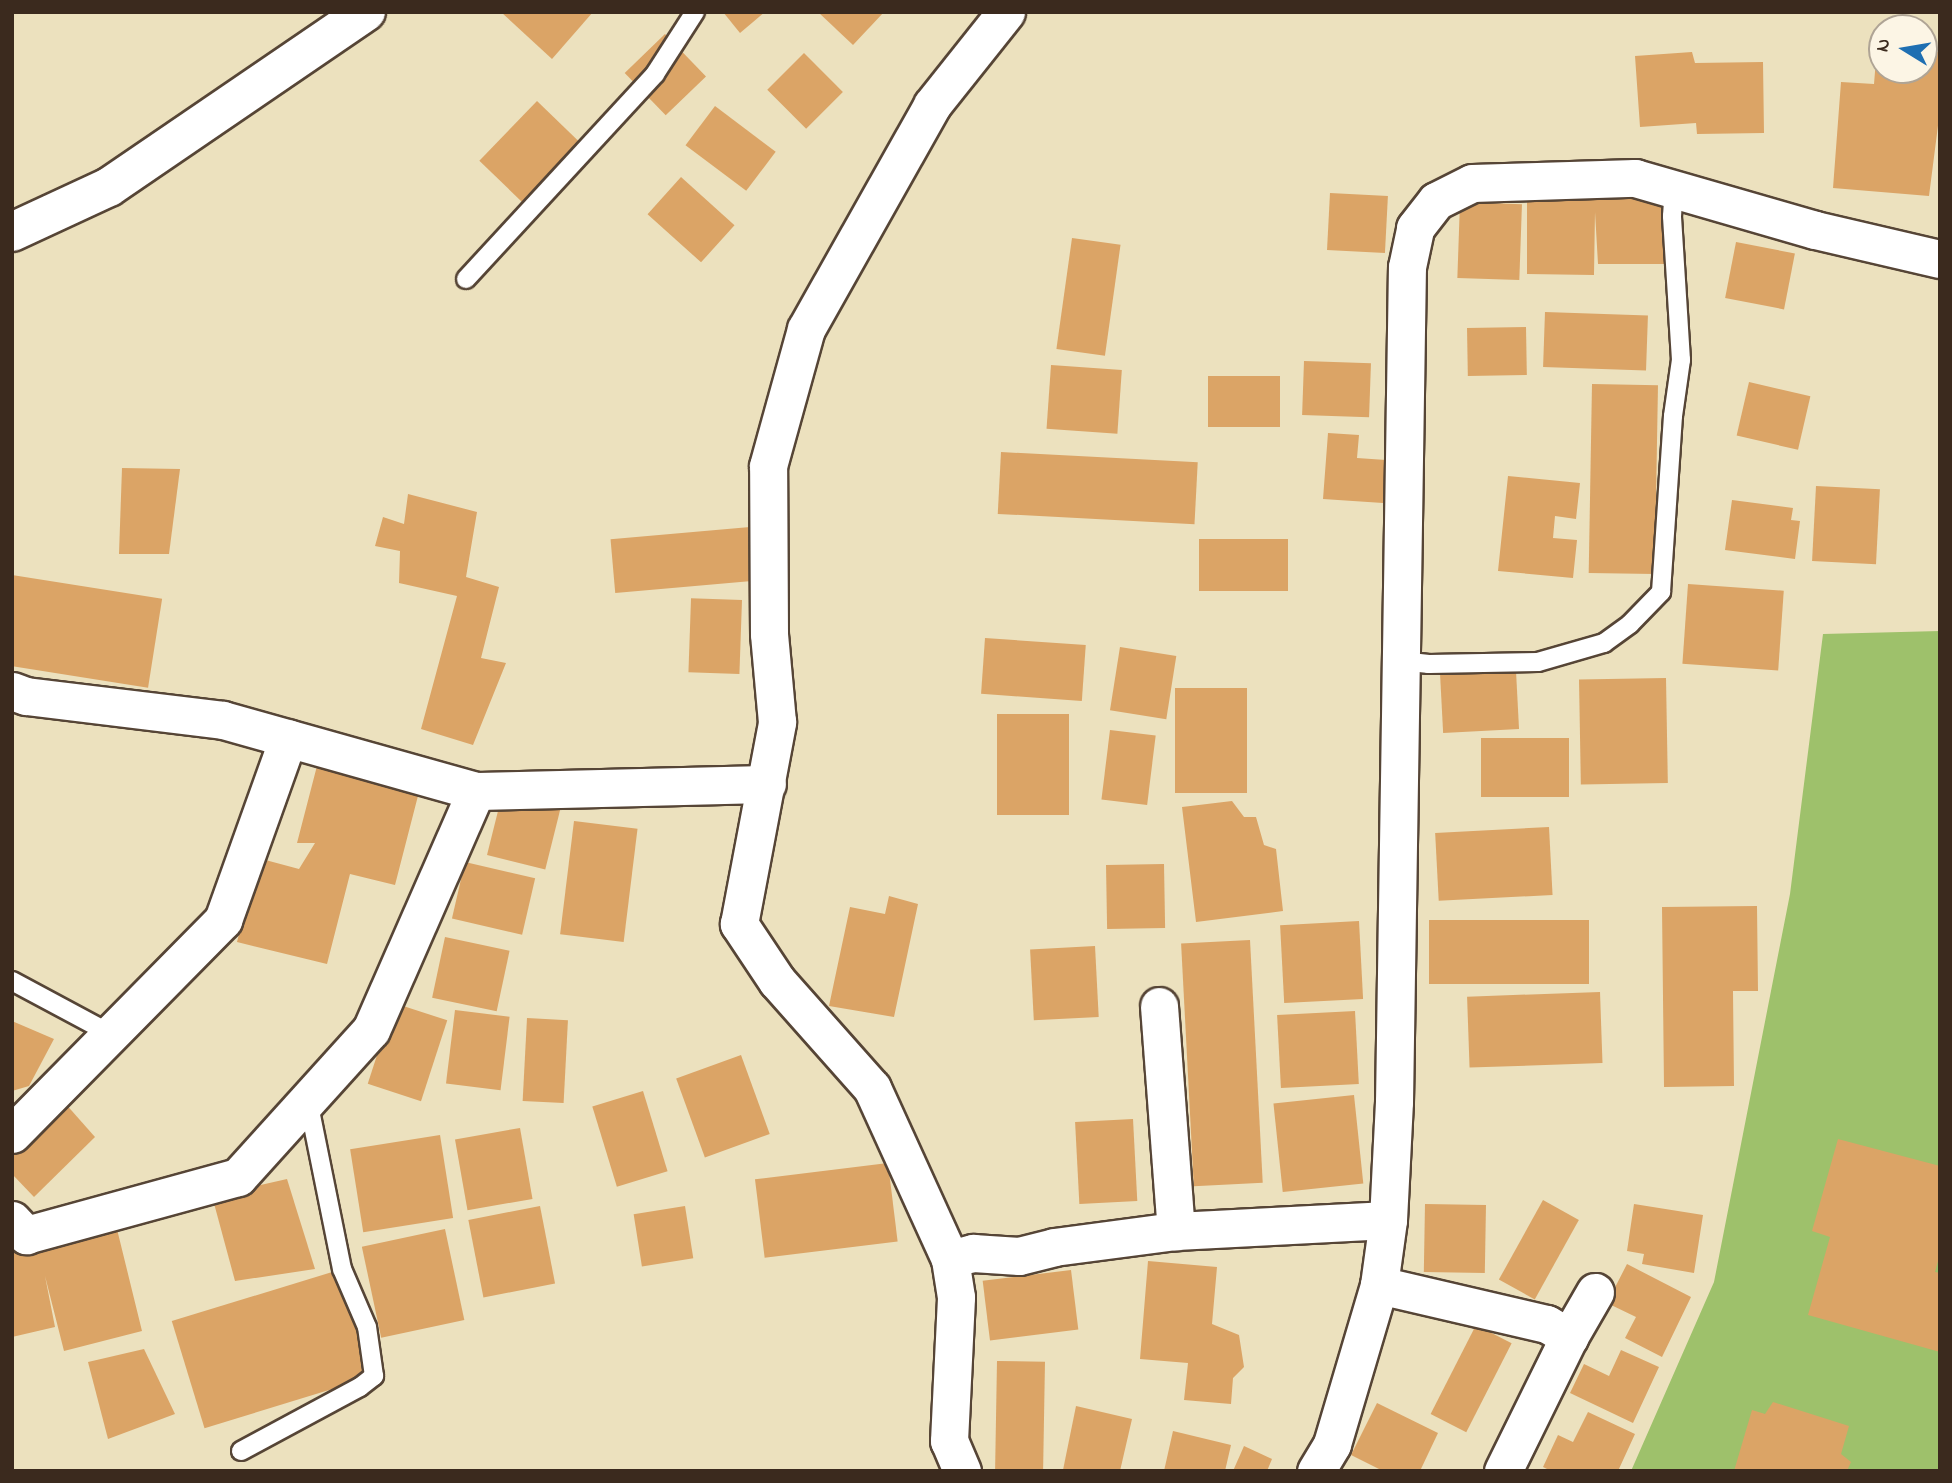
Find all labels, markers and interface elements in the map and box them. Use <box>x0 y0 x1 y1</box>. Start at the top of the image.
north arrow <box>1868 14 1938 84</box>
text: N <box>1869 36 1898 54</box>

